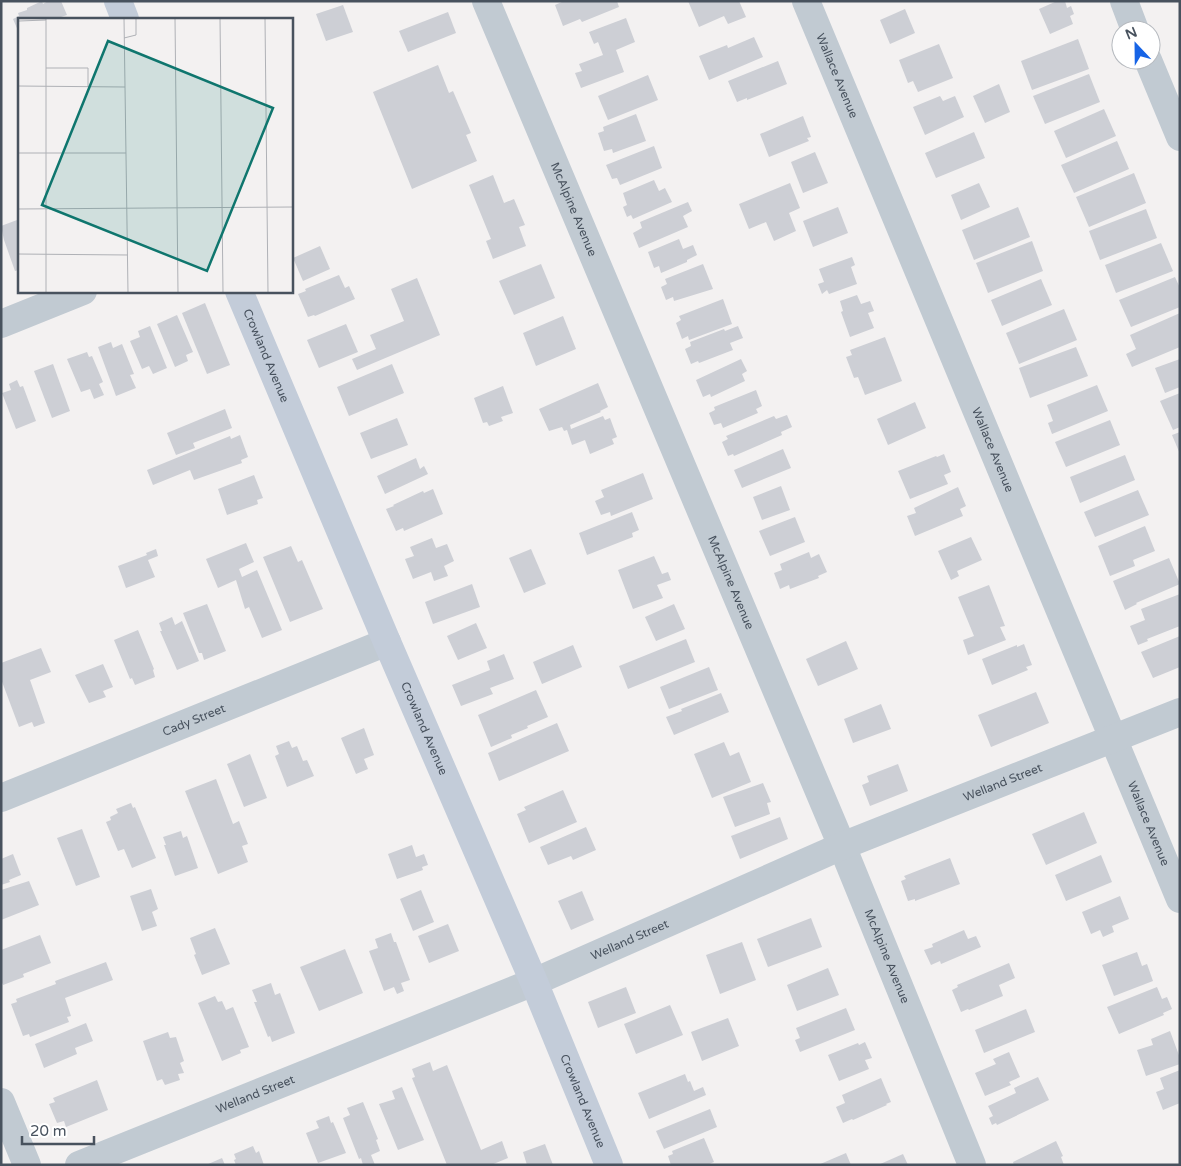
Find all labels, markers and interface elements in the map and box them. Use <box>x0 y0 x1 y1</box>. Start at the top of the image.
inset map <box>18 18 292 292</box>
north arrow <box>1111 20 1161 70</box>
text: N <box>1123 23 1140 43</box>
street label: Wallace Avenue <box>813 31 861 120</box>
street label: McAlpine Avenue <box>548 160 600 258</box>
street label: Crowland Avenue <box>240 307 292 405</box>
street label: Wallace Avenue <box>969 405 1017 494</box>
street label: McAlpine Avenue <box>705 533 757 632</box>
street label: Crowland Avenue <box>398 680 451 777</box>
street label: Cady Street <box>160 701 228 739</box>
street label: Welland Street <box>961 760 1044 804</box>
street label: Wallace Avenue <box>1125 779 1172 868</box>
street label: McAlpine Avenue <box>861 907 912 1006</box>
street label: Welland Street <box>589 916 671 963</box>
street label: Crowland Avenue <box>557 1052 608 1150</box>
street label: Welland Street <box>214 1072 297 1116</box>
scale bar <box>22 1114 95 1146</box>
text: 20 m <box>30 1122 67 1140</box>

